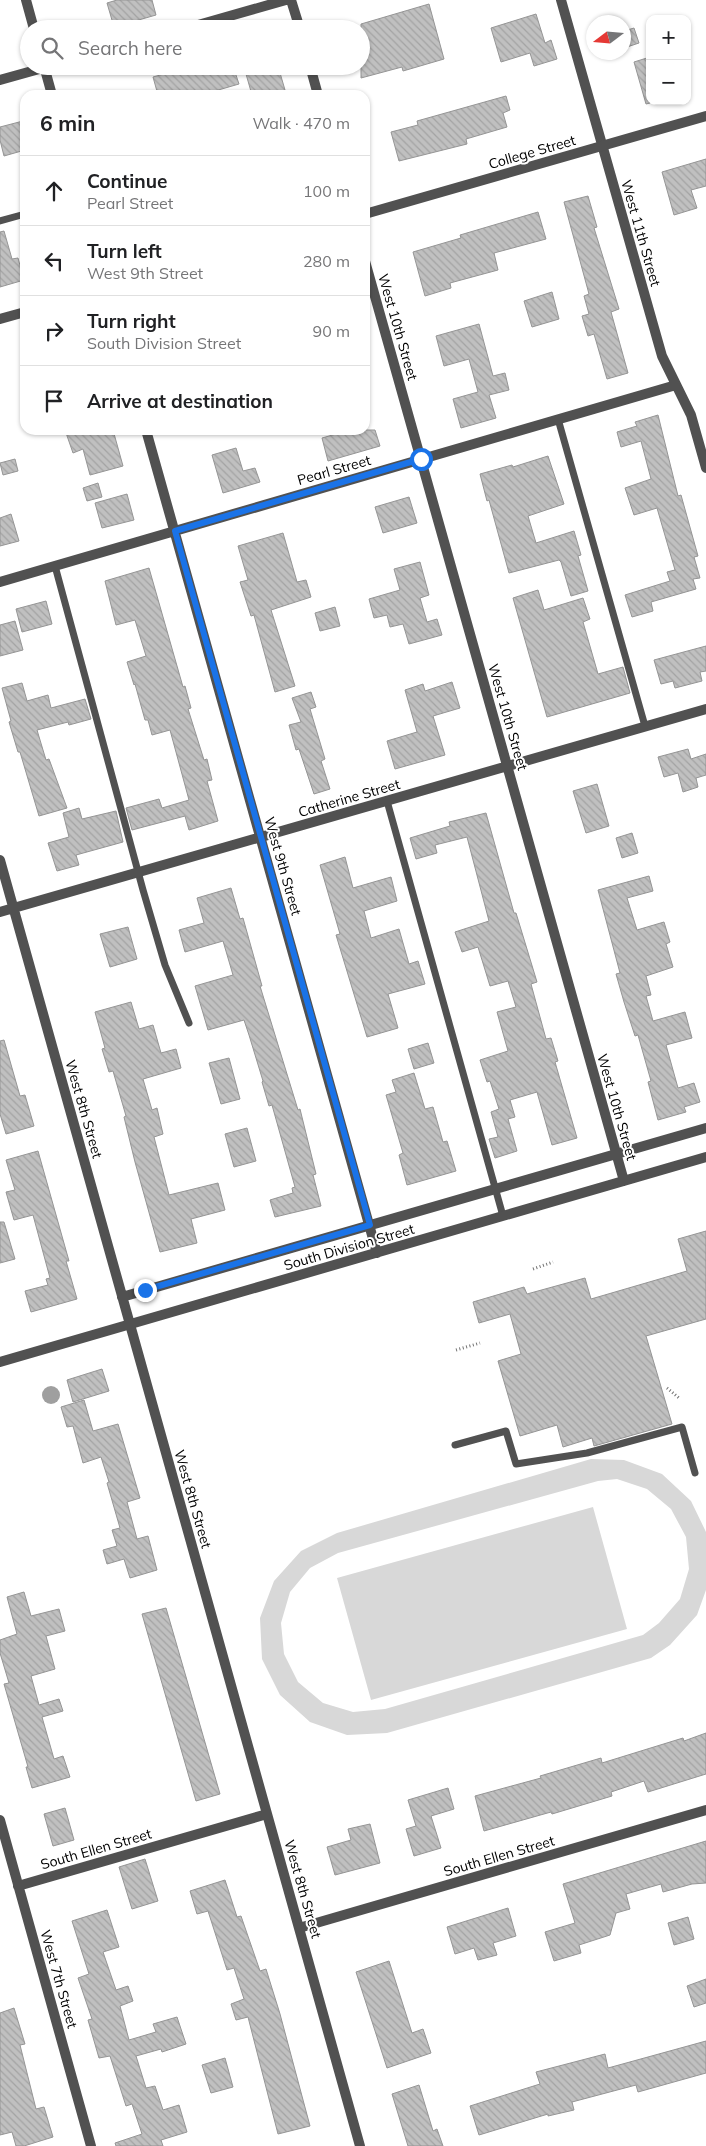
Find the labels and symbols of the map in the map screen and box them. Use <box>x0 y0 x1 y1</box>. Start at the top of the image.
north arrow <box>586 15 631 60</box>
street label: College Street <box>486 131 578 173</box>
street label: West 11th Street <box>617 178 665 288</box>
street label: West 10th Street <box>374 272 422 382</box>
route start <box>410 448 433 471</box>
street label: Pearl Street <box>295 451 373 489</box>
street label: West 10th Street <box>484 662 532 772</box>
street label: Catherine Street <box>296 775 402 821</box>
street label: West 9th Street <box>260 815 306 917</box>
street label: West 10th Street <box>593 1052 641 1162</box>
street label: West 8th Street <box>61 1058 107 1160</box>
street label: South Division Street <box>282 1220 416 1274</box>
route end <box>134 1279 157 1302</box>
street label: West 8th Street <box>170 1448 216 1550</box>
street label: South Ellen Street <box>38 1825 154 1873</box>
street label: South Ellen Street <box>441 1832 557 1880</box>
street label: West 8th Street <box>280 1838 326 1940</box>
street label: West 7th Street <box>36 1928 82 2030</box>

